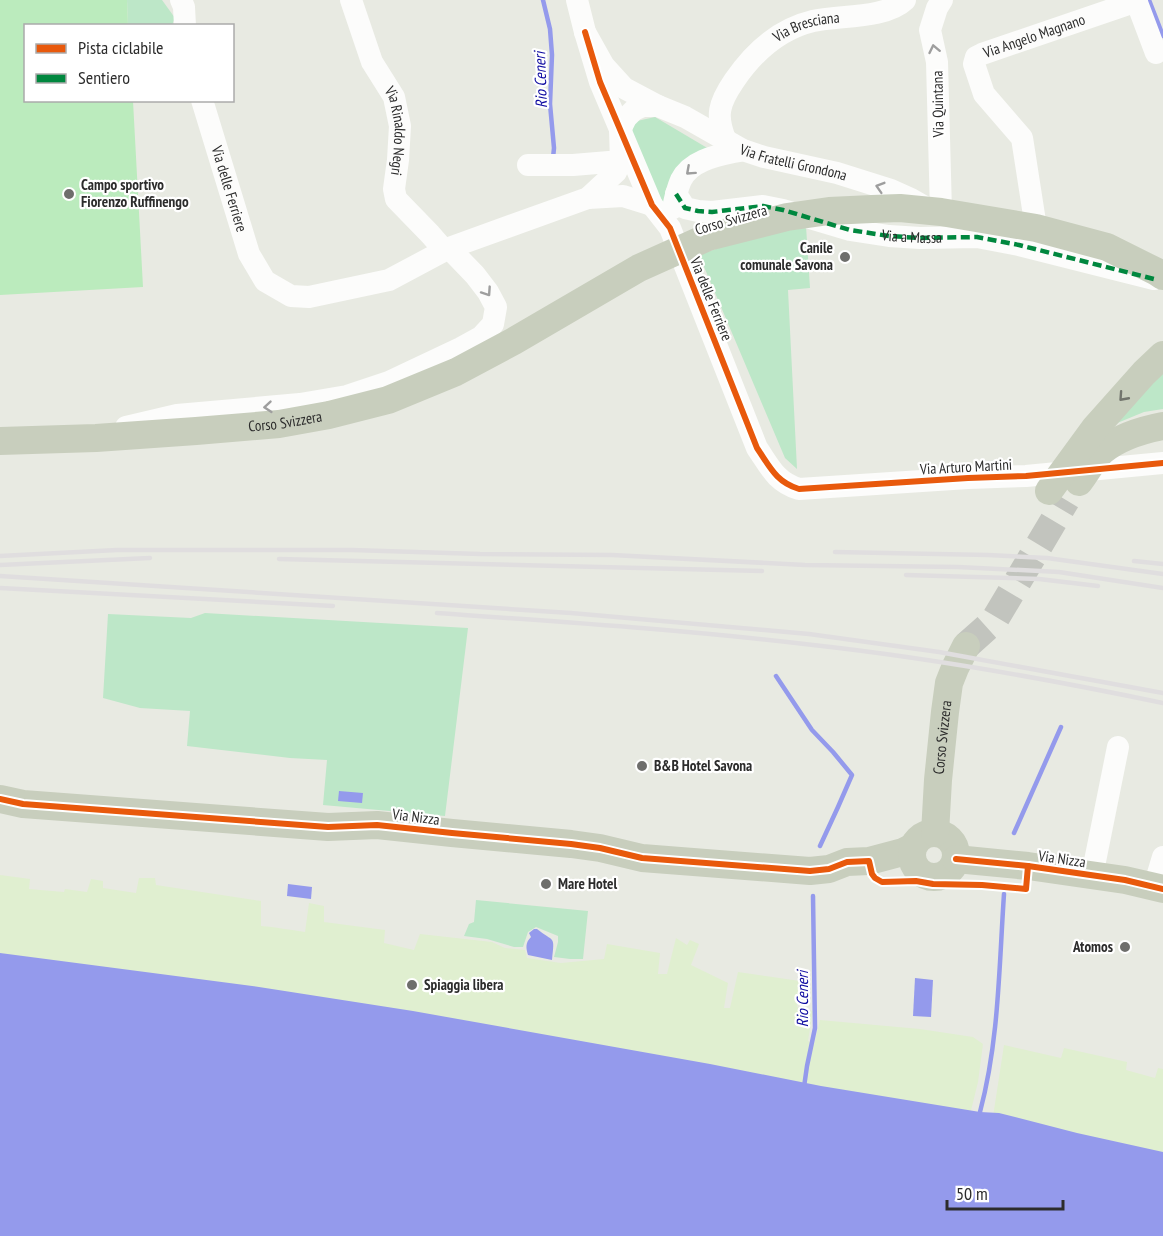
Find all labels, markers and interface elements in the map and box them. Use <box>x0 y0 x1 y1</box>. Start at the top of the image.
street label: Via Bresciana <box>768 8 840 46</box>
street label: Via Angelo Magnano <box>980 9 1087 62</box>
legend <box>24 24 234 102</box>
text: Pista ciclabile <box>78 36 164 59</box>
one-way arrow <box>929 44 942 54</box>
water label: Rio Ceneri <box>529 49 551 109</box>
text: Sentiero <box>78 66 130 89</box>
street label: Via Quintana <box>927 71 948 139</box>
street label: Via Rinaldo Negri <box>380 82 410 177</box>
street label: Via Fratelli Grondona <box>737 139 849 185</box>
street label: Via delle Ferriere <box>207 143 252 234</box>
one-way arrow <box>686 164 697 175</box>
place label: Campo sportivo Fiorenzo Ruffinengo <box>81 175 189 211</box>
one-way arrow <box>875 181 886 194</box>
marker: Campo sportivo Fiorenzo Ruffinengo <box>62 187 76 201</box>
street label: Corso Svizzera <box>693 200 769 239</box>
street label: Via a Massa <box>879 225 942 247</box>
place label: Canile comunale Savona <box>740 238 833 274</box>
marker: Canile comunale Savona <box>838 250 852 264</box>
street label: Via delle Ferriere <box>686 253 737 344</box>
one-way arrow <box>480 285 491 296</box>
one-way arrow <box>1119 390 1130 401</box>
one-way arrow <box>264 400 273 413</box>
street label: Corso Svizzera <box>248 406 323 436</box>
street label: Via Arturo Martini <box>918 455 1013 478</box>
street label: Corso Svizzera <box>929 699 956 775</box>
place label: B&B Hotel Savona <box>654 756 752 775</box>
marker: B&B Hotel Savona <box>635 759 649 773</box>
street label: Via Nizza <box>390 804 441 829</box>
street label: Via Nizza <box>1036 846 1087 871</box>
place label: Mare Hotel <box>558 874 618 893</box>
marker: Mare Hotel <box>539 877 553 891</box>
place label: Atomos <box>1072 937 1113 956</box>
marker: Atomos <box>1118 940 1132 954</box>
water label: Rio Ceneri <box>792 968 812 1027</box>
place label: Spiaggia libera <box>424 975 503 994</box>
marker: Spiaggia libera <box>405 978 419 992</box>
scale bar <box>947 1173 1062 1211</box>
text: 50 m <box>956 1182 988 1205</box>

